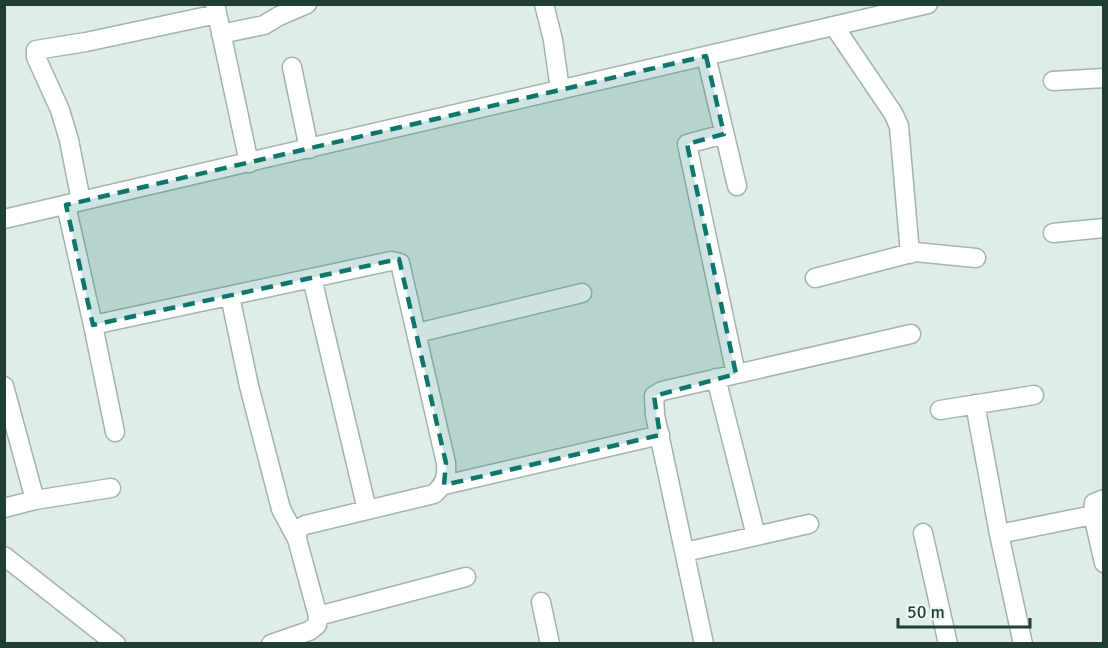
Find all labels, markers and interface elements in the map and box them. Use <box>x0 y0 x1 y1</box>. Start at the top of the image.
scale bar <box>898 591 1030 629</box>
text: 50 m <box>907 601 945 623</box>

